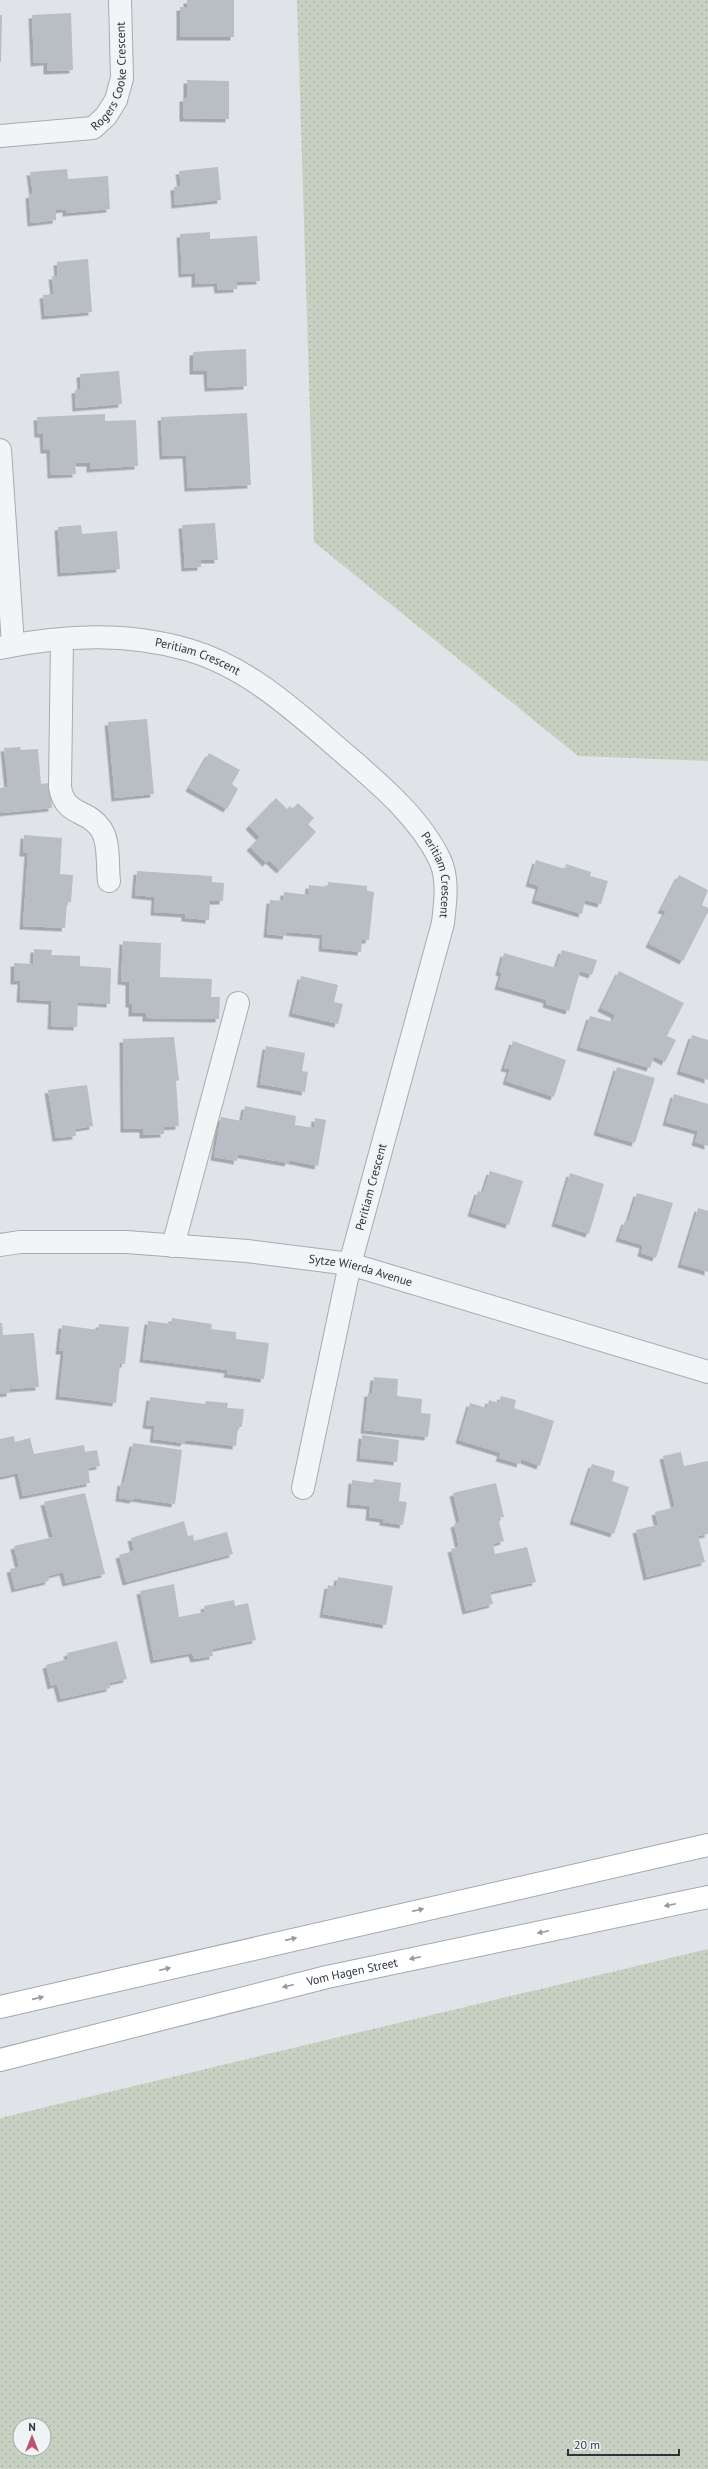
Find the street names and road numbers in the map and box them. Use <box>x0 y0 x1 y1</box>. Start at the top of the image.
street label: Rogers Cooke Crescent <box>87 22 129 133</box>
street label: Peritiam Crescent <box>154 634 243 678</box>
street label: Peritiam Crescent <box>418 829 454 919</box>
street label: Peritiam Crescent <box>352 1142 389 1232</box>
street label: Sytze Wierda Avenue <box>308 1251 414 1289</box>
street label: Vom Hagen Street <box>304 1954 399 1989</box>

